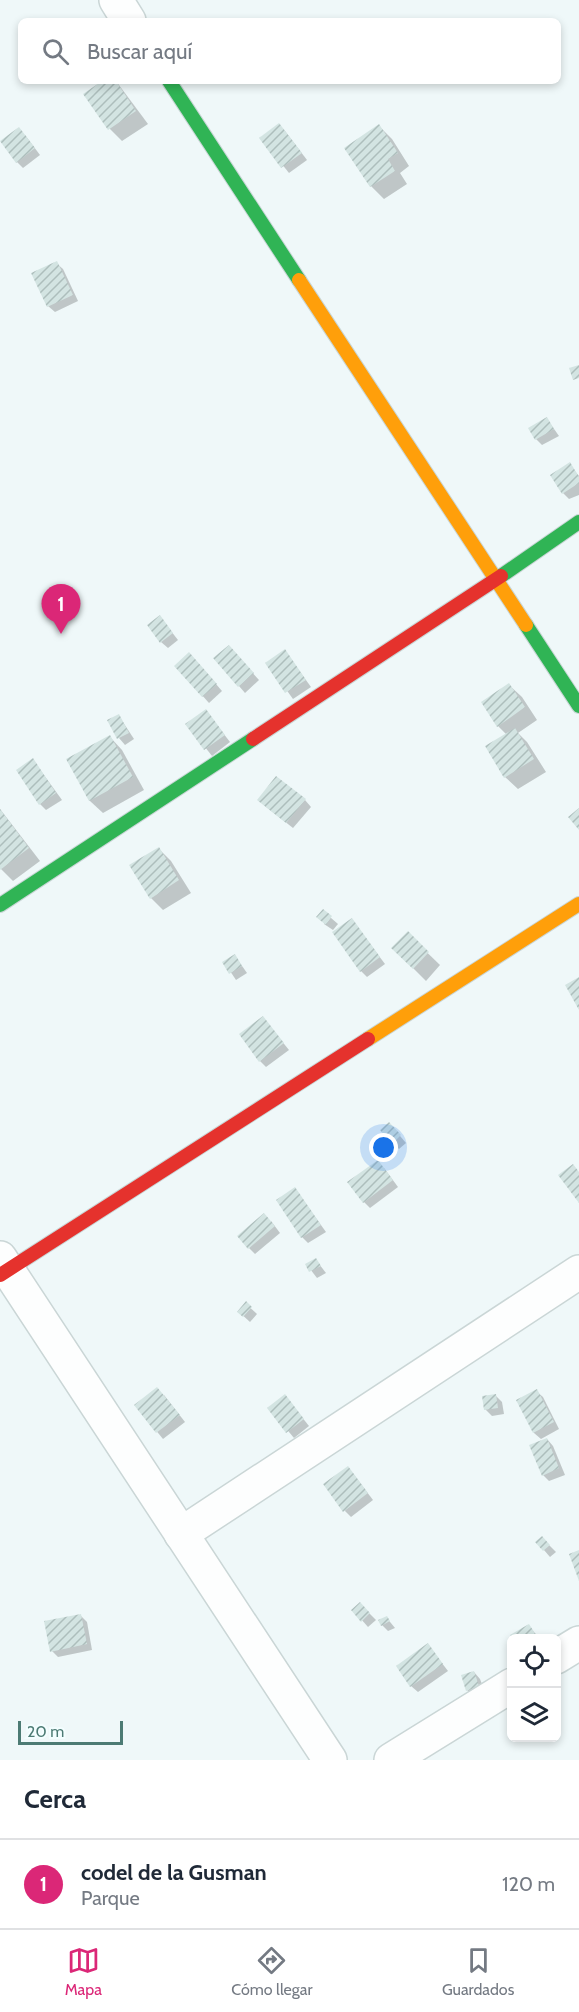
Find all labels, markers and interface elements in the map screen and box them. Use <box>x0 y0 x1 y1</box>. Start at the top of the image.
search box <box>18 18 561 84</box>
icon: search <box>39 35 72 68</box>
text: Buscar aquí <box>87 38 192 65</box>
pin: 1 <box>42 584 80 634</box>
your location <box>369 1133 398 1162</box>
map controls <box>507 1634 561 1742</box>
button: locate <box>507 1634 561 1688</box>
button: layers <box>507 1688 561 1742</box>
scale bar <box>18 1718 123 1746</box>
text: 20 m <box>27 1722 64 1741</box>
text: Cerca <box>24 1783 86 1815</box>
text: codel de la Gusman <box>81 1859 267 1886</box>
text: 1 <box>40 1872 47 1896</box>
text: 120 m <box>502 1872 555 1896</box>
text: Parque <box>81 1886 140 1910</box>
tab: Mapa <box>65 1944 102 1999</box>
tab: Cómo llegar <box>231 1944 312 1999</box>
tab: Guardados <box>442 1944 514 1999</box>

